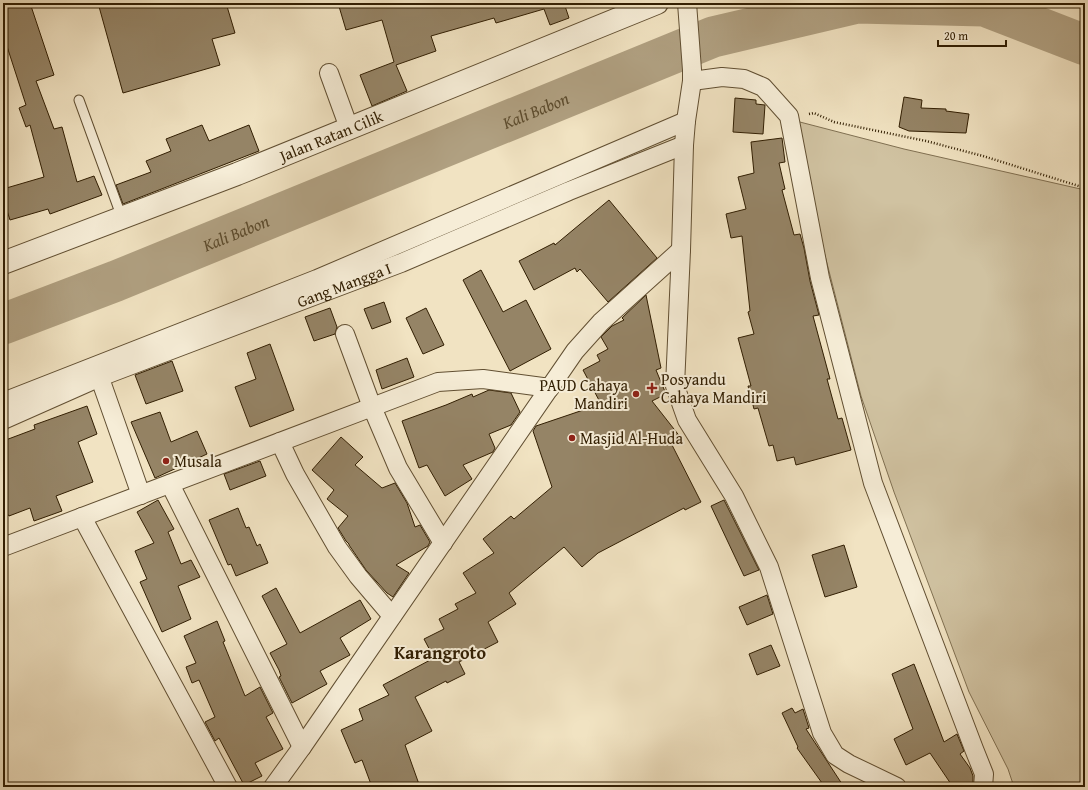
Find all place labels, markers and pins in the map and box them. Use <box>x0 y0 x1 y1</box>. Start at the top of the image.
place label: Posyandu Cahaya Mandiri <box>661 367 767 409</box>
place label: PAUD Cahaya Mandiri <box>539 373 629 415</box>
marker: Posyandu Cahaya Mandiri <box>646 382 658 394</box>
marker: PAUD Cahaya Mandiri <box>631 389 641 399</box>
place label: Masjid Al-Huda <box>580 426 683 450</box>
marker: Masjid Al-Huda <box>567 433 577 443</box>
place label: Musala <box>174 449 222 473</box>
marker: Musala <box>161 456 171 466</box>

